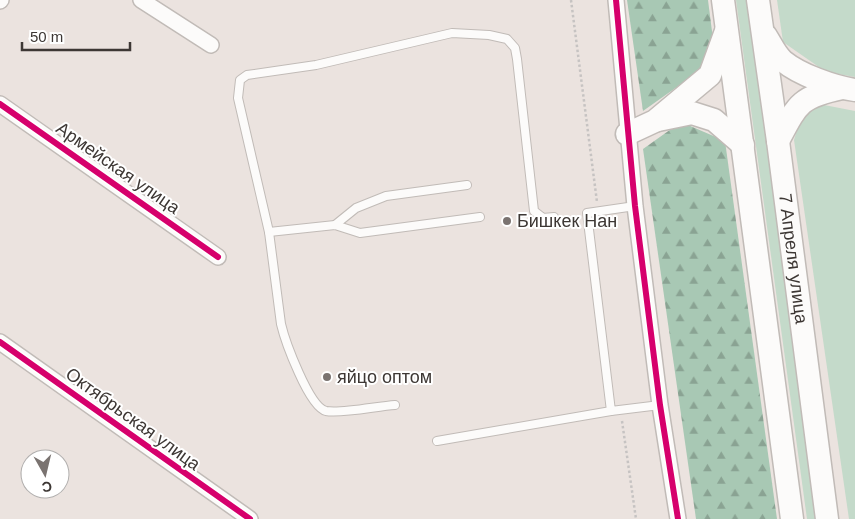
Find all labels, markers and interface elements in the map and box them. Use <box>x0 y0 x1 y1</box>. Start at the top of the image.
scale bar <box>22 20 130 52</box>
text: 50 m <box>30 28 63 45</box>
street label: Армейская улица <box>52 118 184 219</box>
street label: 7 Апреля улица <box>775 192 812 326</box>
place label: Бишкек Нан <box>517 211 617 231</box>
marker: Бишкек Нан <box>501 215 513 227</box>
street label: Октябрьская улица <box>62 364 205 475</box>
place label: яйцо оптом <box>337 367 432 387</box>
marker: яйцо оптом <box>321 371 333 383</box>
north arrow <box>20 449 70 499</box>
text: С <box>41 478 53 496</box>

